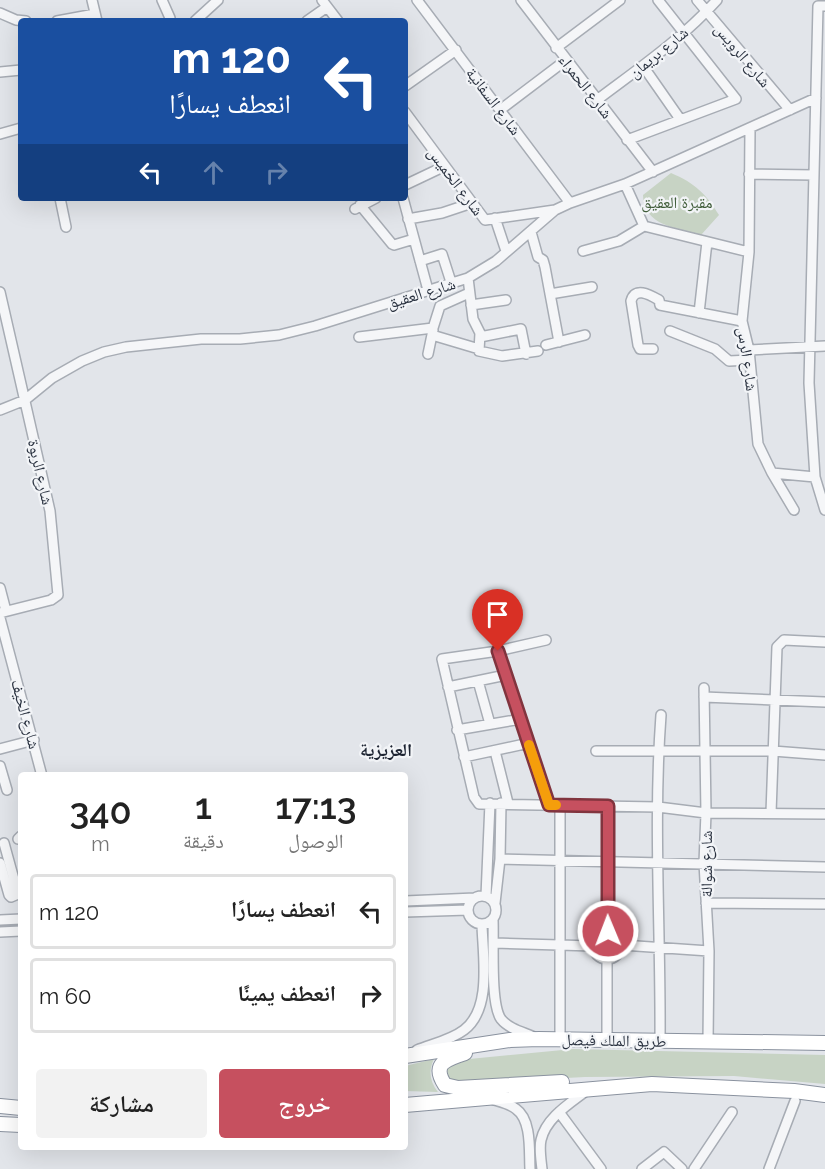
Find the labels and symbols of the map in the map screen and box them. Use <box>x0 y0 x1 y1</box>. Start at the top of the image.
street label: شارع الرويس <box>710 20 775 92</box>
street label: شارع بريمان <box>625 23 692 83</box>
street label: شارع الحمراء <box>554 50 617 123</box>
street label: شارع السفانية <box>461 64 525 140</box>
street label: شارع الخميس <box>423 143 488 220</box>
park label: مقبرة العقيق <box>641 193 713 213</box>
street label: شارع العقيق <box>385 274 458 314</box>
street label: شارع الرس <box>733 326 761 392</box>
street label: شارع الربوة <box>23 438 57 507</box>
pin <box>472 589 523 651</box>
street label: شارع الخيف <box>6 677 44 751</box>
district label: العزيزية <box>360 739 412 760</box>
street label: شارع شوالة <box>697 831 717 897</box>
position arrow <box>576 899 640 963</box>
street label: طريق الملك فيصل <box>561 1030 667 1052</box>

